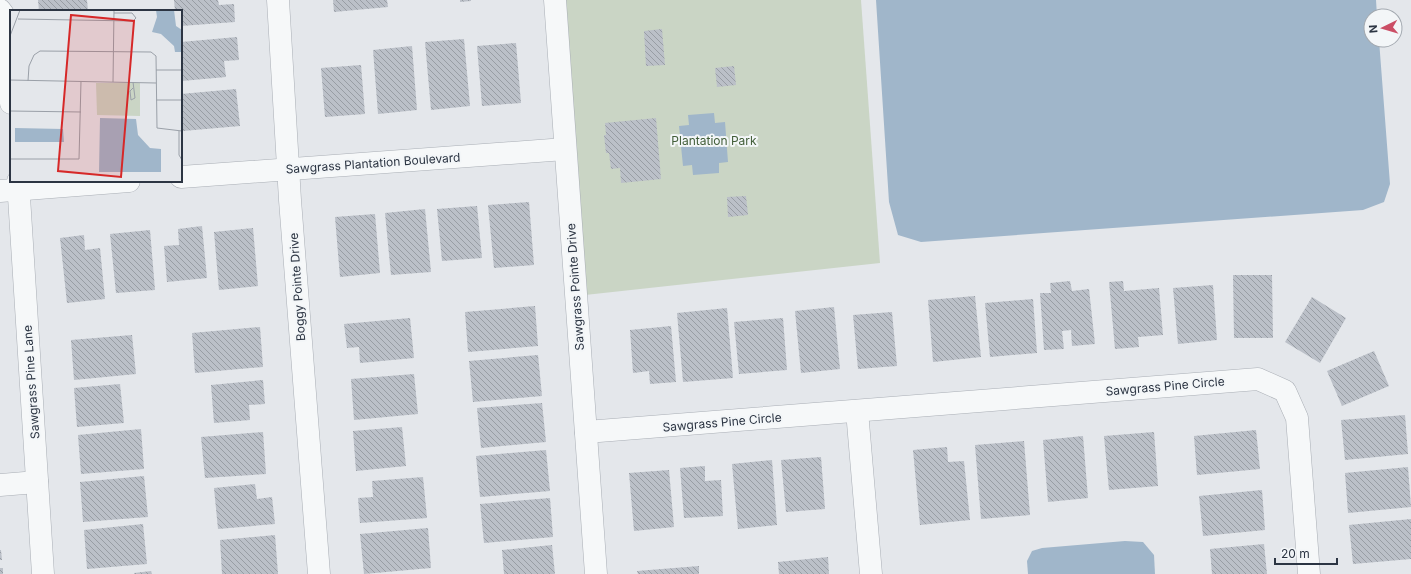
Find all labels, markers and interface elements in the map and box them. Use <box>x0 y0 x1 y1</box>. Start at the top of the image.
north arrow <box>1363 8 1403 48</box>
inset map <box>10 10 182 182</box>
text: N <box>1366 24 1380 34</box>
park label: Plantation Park <box>671 133 757 148</box>
street label: Sawgrass Plantation Boulevard <box>285 149 461 177</box>
street label: Sawgrass Pointe Drive <box>563 223 587 351</box>
street label: Boggy Pointe Drive <box>286 232 308 342</box>
street label: Sawgrass Pine Lane <box>20 324 42 440</box>
street label: Sawgrass Pine Circle <box>1105 373 1225 399</box>
street label: Sawgrass Pine Circle <box>662 409 782 435</box>
scale bar <box>1275 540 1337 566</box>
text: 20 m <box>1281 546 1310 561</box>

